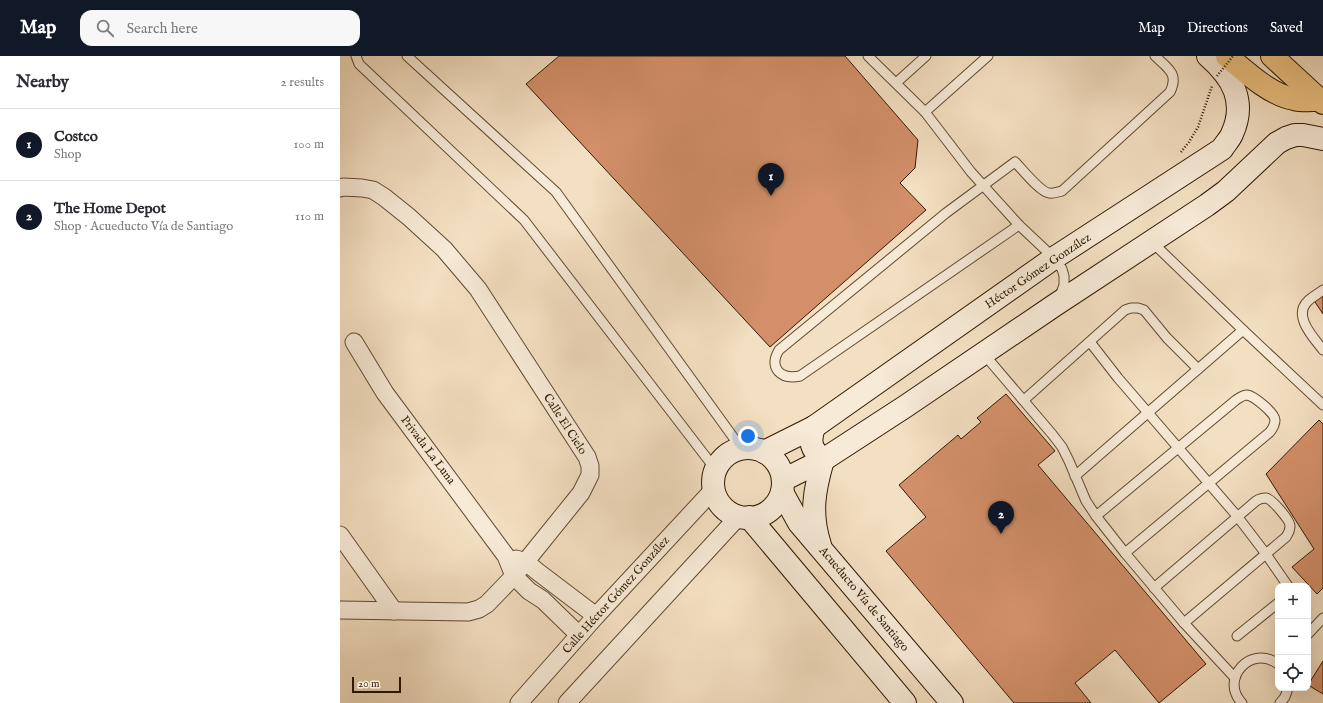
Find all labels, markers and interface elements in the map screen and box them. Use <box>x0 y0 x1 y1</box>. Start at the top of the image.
search box <box>80 10 360 46</box>
text: Map <box>20 16 56 40</box>
icon: search <box>94 17 116 39</box>
text: Search here <box>126 19 198 38</box>
text: Map <box>1138 19 1165 37</box>
text: Directions <box>1187 19 1248 37</box>
text: Saved <box>1270 19 1303 37</box>
text: Nearby <box>16 72 69 93</box>
text: 2 results <box>280 74 324 91</box>
text: Costco <box>54 127 98 146</box>
text: 1 <box>27 136 31 153</box>
text: 100 m <box>294 136 324 153</box>
text: Shop <box>54 146 82 163</box>
pin: 1 <box>758 163 784 196</box>
text: The Home Depot <box>54 199 166 218</box>
text: 2 <box>26 208 32 225</box>
text: 110 m <box>295 208 324 225</box>
text: Shop · Acueducto Vía de Santiago <box>54 218 233 235</box>
street label: Héctor Gómez González <box>982 230 1094 312</box>
street label: Calle El Cielo <box>540 391 591 458</box>
street label: Privada La Luna <box>397 413 459 488</box>
your location <box>738 426 758 446</box>
pin: 2 <box>988 501 1014 534</box>
street label: Calle Héctor Gómez González <box>559 533 673 657</box>
street label: Acueducto Vía de Santiago <box>815 543 913 655</box>
map controls <box>1275 583 1311 691</box>
button: + <box>1275 583 1311 619</box>
button: − <box>1275 619 1311 655</box>
button: locate <box>1275 655 1311 691</box>
scale bar <box>352 675 401 694</box>
text: 20 m <box>358 677 379 691</box>

